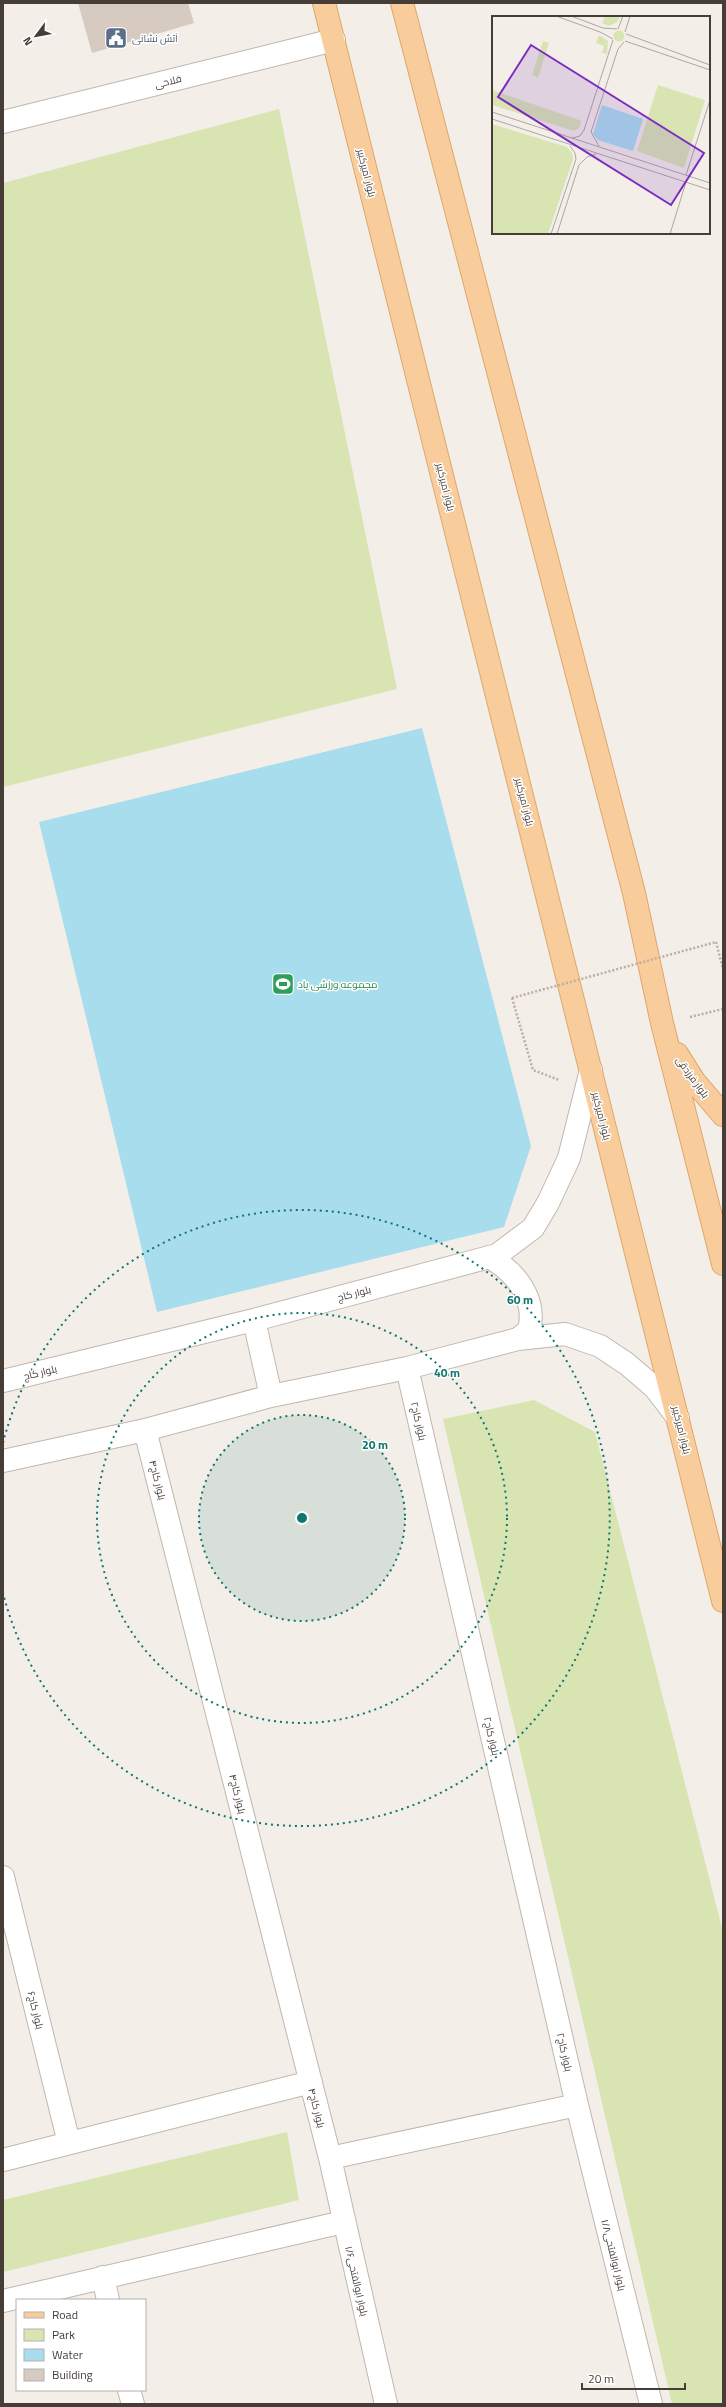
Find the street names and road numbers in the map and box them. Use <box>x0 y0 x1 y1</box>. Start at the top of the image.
street label: فلاحی <box>153 71 183 92</box>
street label: بلوار امیرکبیر <box>353 146 380 199</box>
street label: بلوار امیرکبیر <box>432 460 459 513</box>
street label: بلوار امیرکبیر <box>511 775 538 828</box>
street label: بلوار فرزدقی <box>672 1053 713 1101</box>
street label: بلوار امیرکبیر <box>588 1089 615 1142</box>
street label: بلوار کاج <box>336 1282 373 1305</box>
street label: بلوار کاج <box>22 1361 58 1384</box>
street label: بلوار کاج۲ <box>407 1400 430 1442</box>
street label: بلوار امیرکبیر <box>668 1403 695 1456</box>
street label: بلوار کاج۴ <box>145 1459 170 1502</box>
street label: بلوار کاج۲ <box>480 1715 503 1757</box>
street label: بلوار کاج۴ <box>225 1773 250 1816</box>
street label: بلوار کاج۶ <box>24 1989 47 2031</box>
street label: بلوار کاج۲ <box>553 2031 576 2073</box>
street label: بلوار کاج۴ <box>304 2087 329 2130</box>
street label: بلوار ابوالفتحی۱/۸ <box>597 2218 630 2292</box>
street label: بلوار ابوالفتحی۱/۶ <box>341 2244 372 2318</box>

